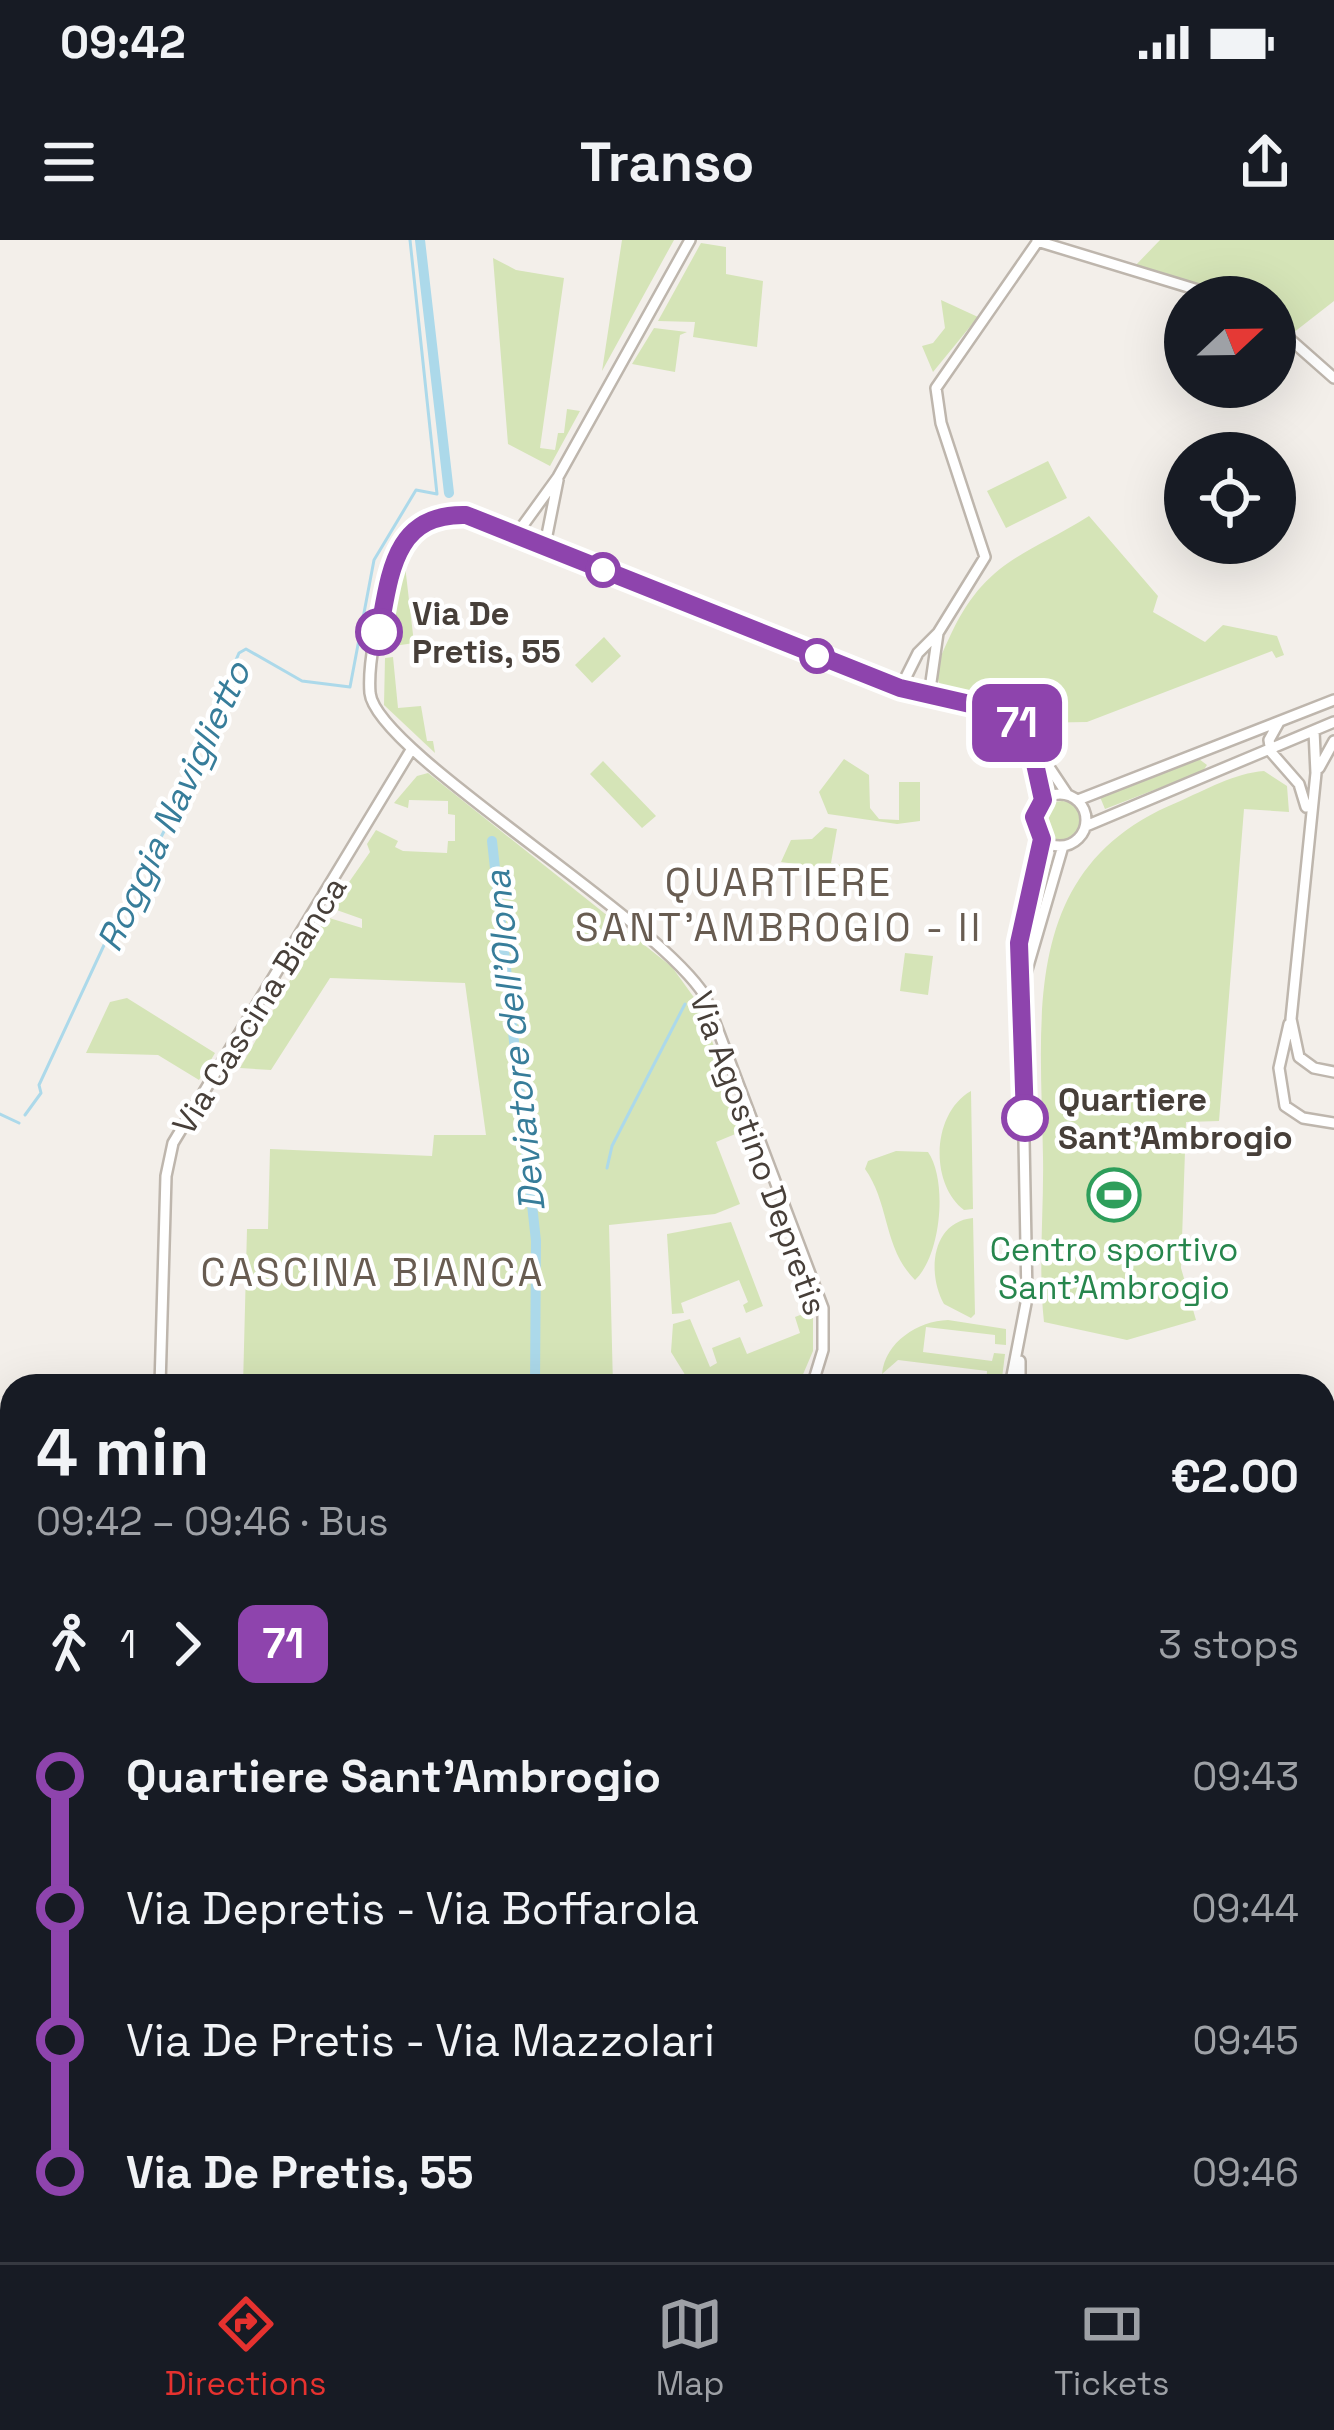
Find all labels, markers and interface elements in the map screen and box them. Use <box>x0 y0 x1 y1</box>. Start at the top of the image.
text: 09:42 <box>60 14 186 71</box>
text: Transo <box>580 128 754 197</box>
icon: menu <box>36 129 102 195</box>
icon: share <box>1232 129 1298 195</box>
north arrow <box>1164 276 1296 408</box>
map controls <box>1164 276 1296 564</box>
button: locate <box>1164 432 1296 564</box>
unlabelled marker <box>587 554 619 586</box>
place label: Via De Pretis, 55 <box>412 593 561 673</box>
marker: Via De Pretis, 55 <box>357 610 401 654</box>
unlabelled marker <box>801 640 833 672</box>
water label: Roggia Naviglietto <box>87 653 262 959</box>
line badge: 71 <box>963 684 1071 762</box>
text: 71 <box>996 696 1038 749</box>
district label: QUARTIERE SANT'AMBROGIO - II <box>575 858 983 952</box>
water label: Deviatore dell'Olona <box>474 868 556 1214</box>
street label: Via Cascina Bianca <box>163 869 356 1142</box>
street label: Via Agostino Depretis <box>680 986 836 1321</box>
place label: Quartiere Sant'Ambrogio <box>1058 1079 1293 1159</box>
marker: Quartiere Sant'Ambrogio <box>1003 1096 1047 1140</box>
sports icon: Centro sportivo Sant'Ambrogio <box>1086 1167 1142 1223</box>
place label: Centro sportivo Sant'Ambrogio <box>990 1229 1238 1309</box>
district label: CASCINA BIANCA <box>201 1248 545 1297</box>
text: 4 min <box>36 1410 209 1494</box>
text: €2.00 <box>1171 1448 1299 1505</box>
text: 09:42 – 09:46 · Bus <box>36 1497 389 1546</box>
icon: walk <box>36 1611 102 1677</box>
icon: forward <box>154 1611 220 1677</box>
text: 71 <box>262 1617 304 1670</box>
text: 1 <box>120 1620 136 1669</box>
text: 3 stops <box>1158 1620 1299 1669</box>
text: Quartiere Sant'Ambrogio <box>126 1748 661 1805</box>
text: 09:43 <box>1192 1752 1299 1801</box>
text: Via Depretis - Via Boffarola <box>126 1880 699 1937</box>
text: 09:44 <box>1192 1884 1299 1933</box>
text: Via De Pretis - Via Mazzolari <box>126 2012 715 2069</box>
text: 09:45 <box>1193 2016 1299 2065</box>
text: Via De Pretis, 55 <box>126 2144 473 2201</box>
text: 09:46 <box>1192 2148 1299 2197</box>
tab: Directions <box>165 2291 326 2405</box>
tab: Map <box>656 2291 725 2405</box>
tab: Tickets <box>1054 2291 1169 2405</box>

